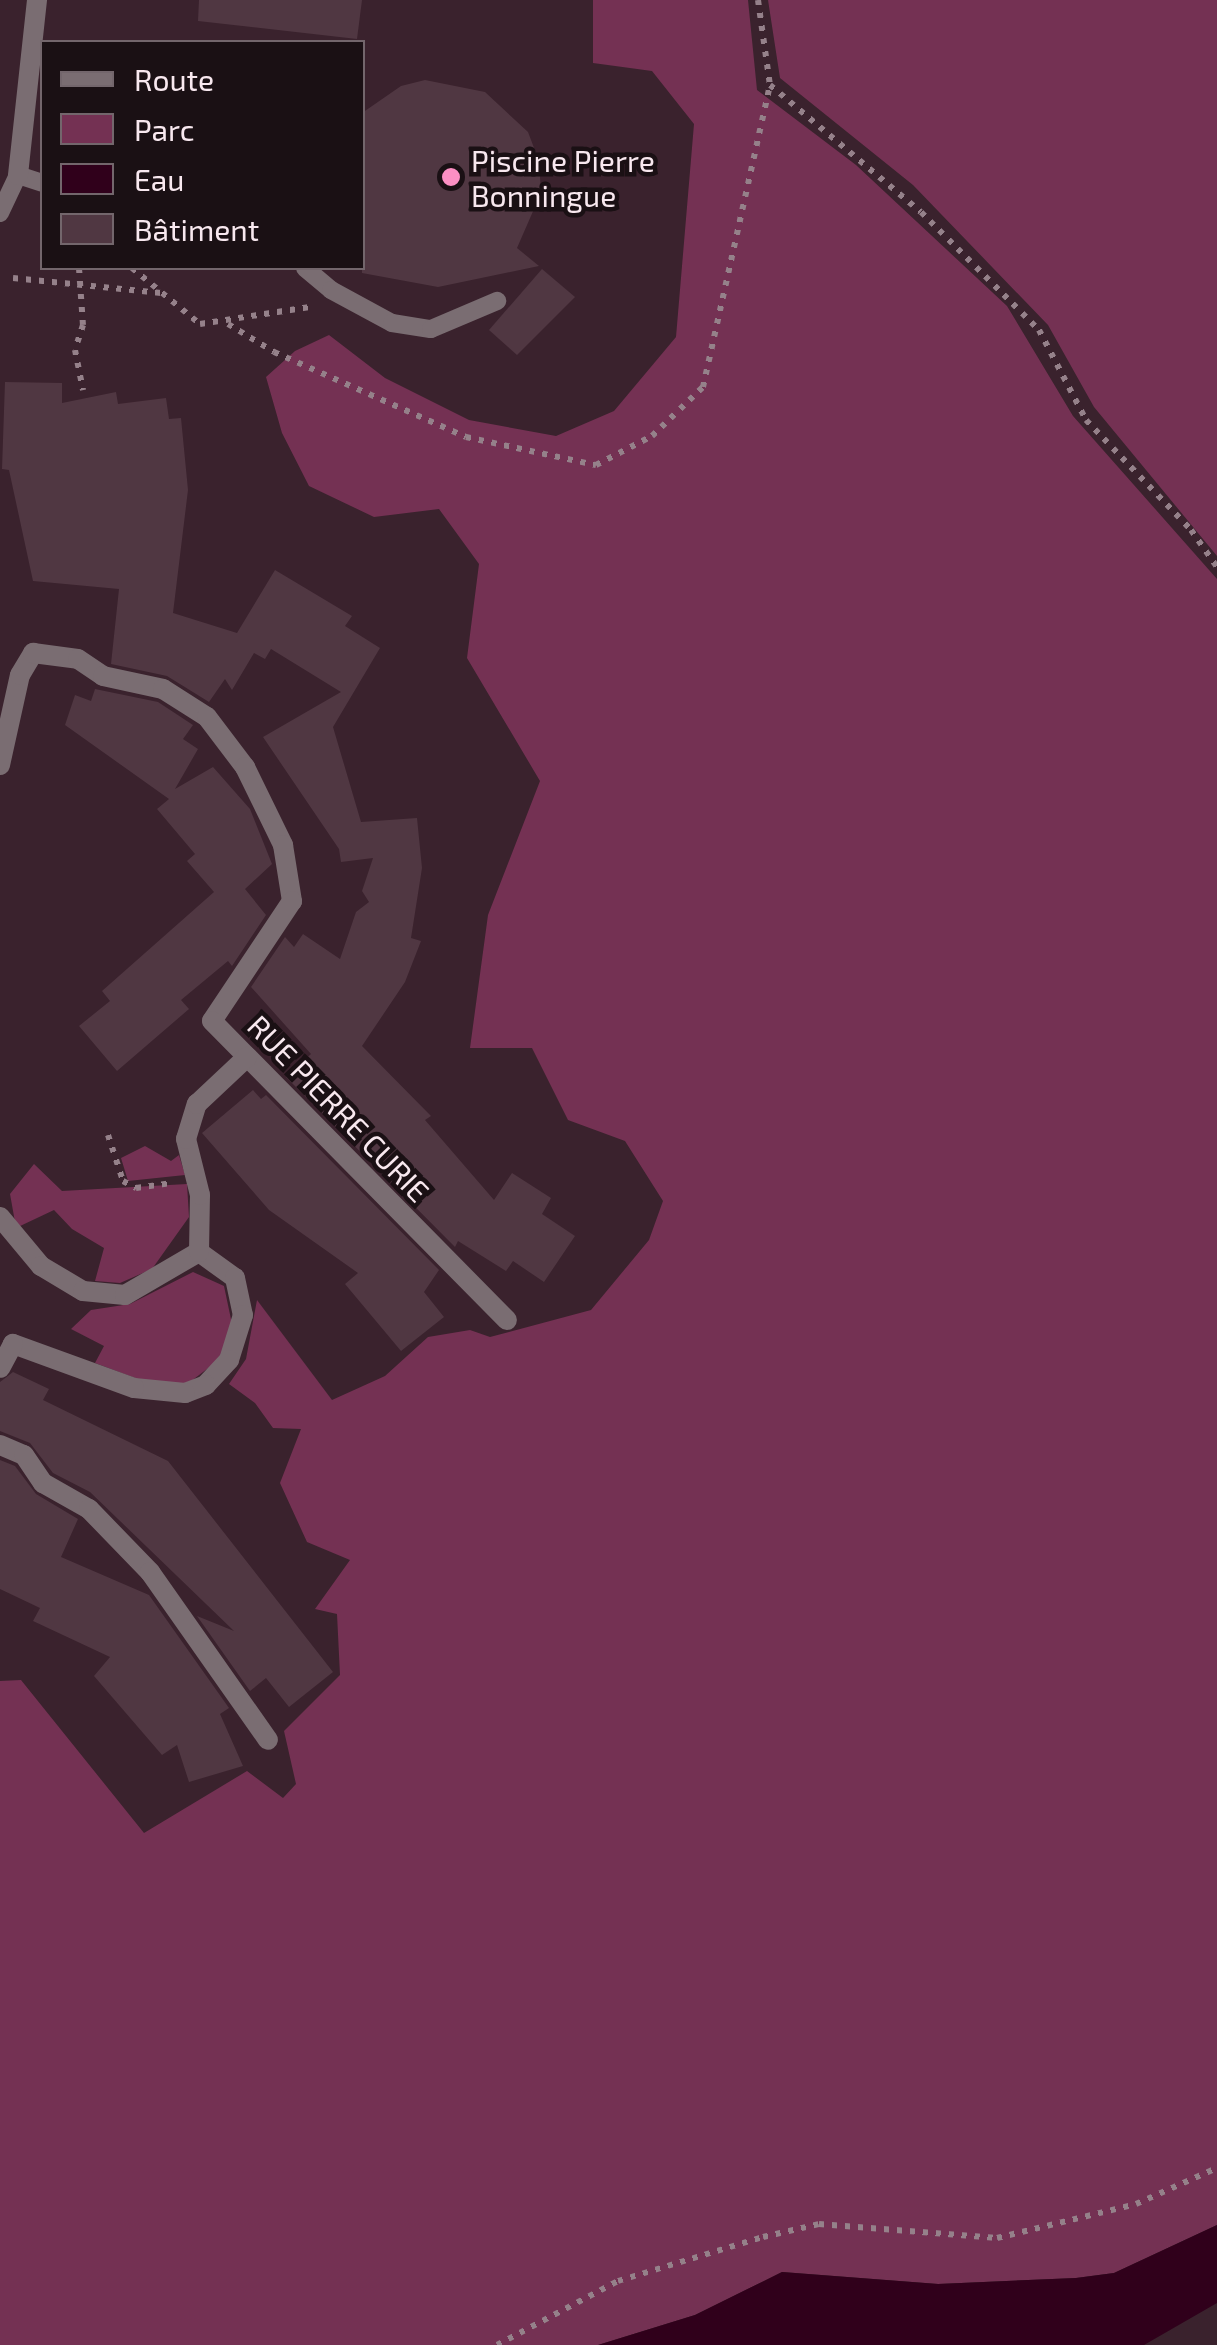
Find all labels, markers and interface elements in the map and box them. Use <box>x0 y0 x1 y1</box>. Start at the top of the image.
legend <box>40 40 365 270</box>
text: Route <box>134 61 214 97</box>
text: Parc <box>134 111 194 147</box>
place label: Piscine Pierre Bonningue <box>471 142 655 212</box>
text: Eau <box>134 161 184 197</box>
marker: Piscine Pierre Bonningue <box>440 166 462 188</box>
text: Bâtiment <box>134 211 259 247</box>
street label: RUE PIERRE CURIE <box>241 1007 437 1209</box>

